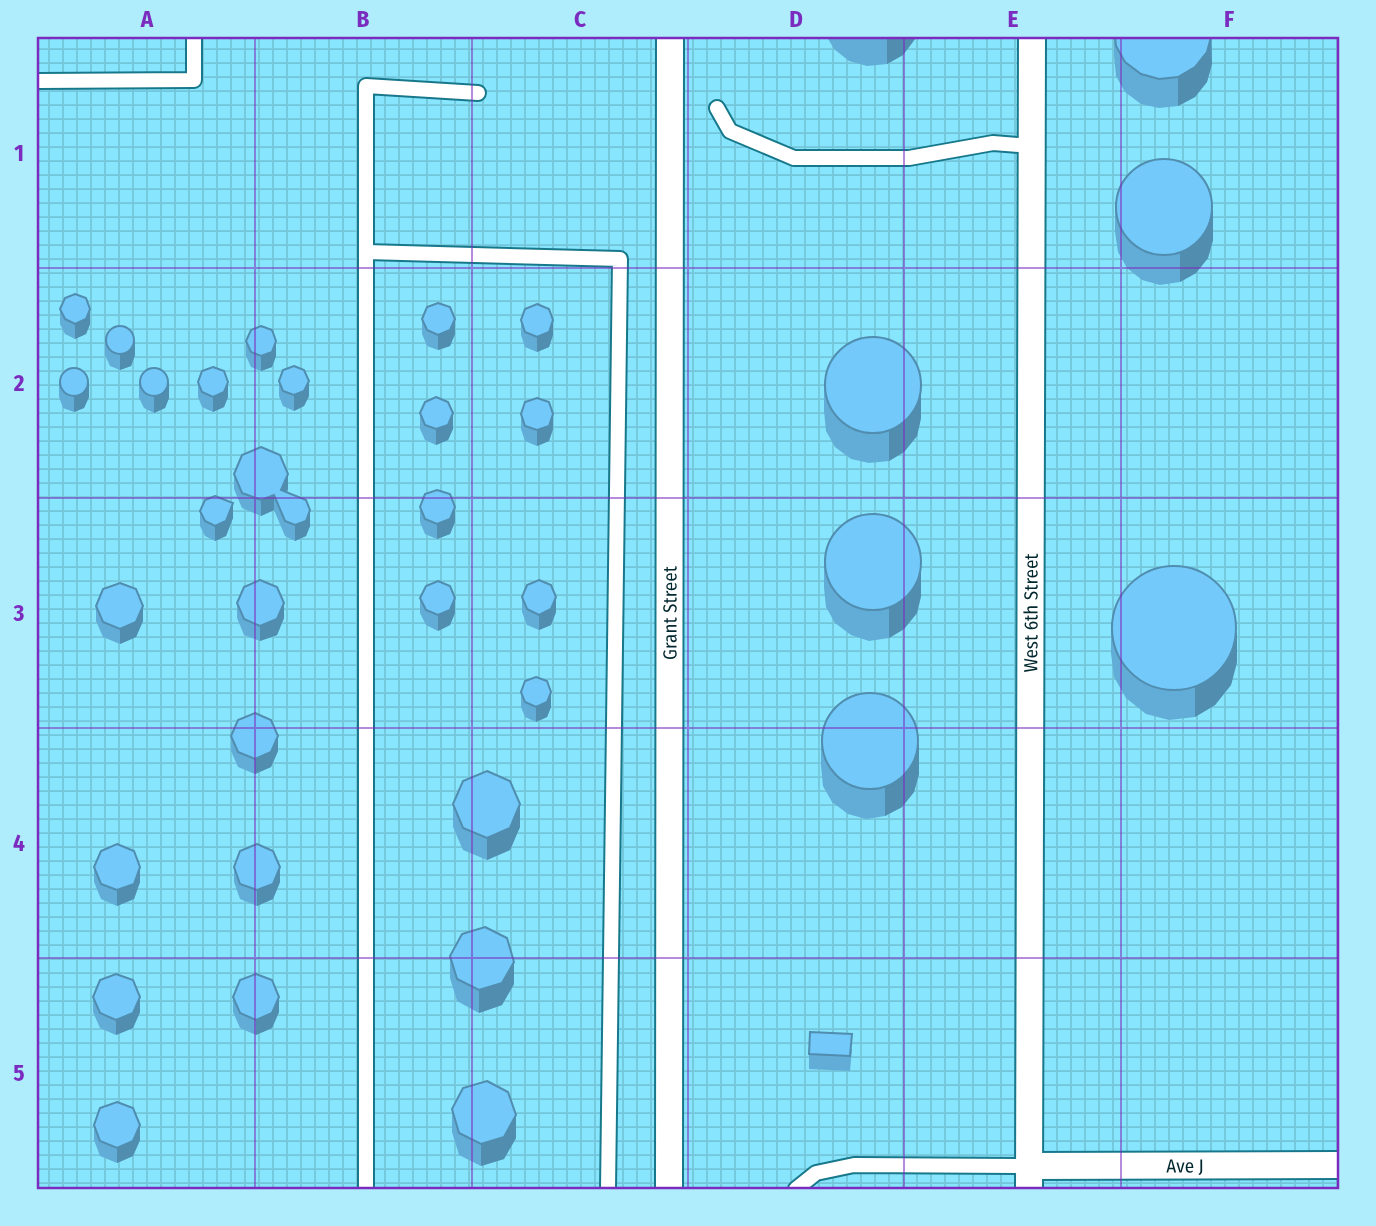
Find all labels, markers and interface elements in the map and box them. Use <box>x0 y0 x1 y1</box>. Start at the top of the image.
text: A <box>140 5 154 33</box>
text: B <box>357 5 370 33</box>
text: C <box>574 5 586 33</box>
text: D <box>789 5 803 33</box>
text: E <box>1008 5 1019 33</box>
text: F <box>1224 5 1234 33</box>
text: 1 <box>14 139 24 167</box>
text: 2 <box>13 369 25 397</box>
street label: West 6th Street <box>1019 553 1043 673</box>
street label: Grant Street <box>658 565 682 660</box>
text: 3 <box>13 599 25 627</box>
text: 4 <box>13 829 25 857</box>
text: 5 <box>13 1059 25 1087</box>
street label: Ave J <box>1166 1154 1204 1178</box>

